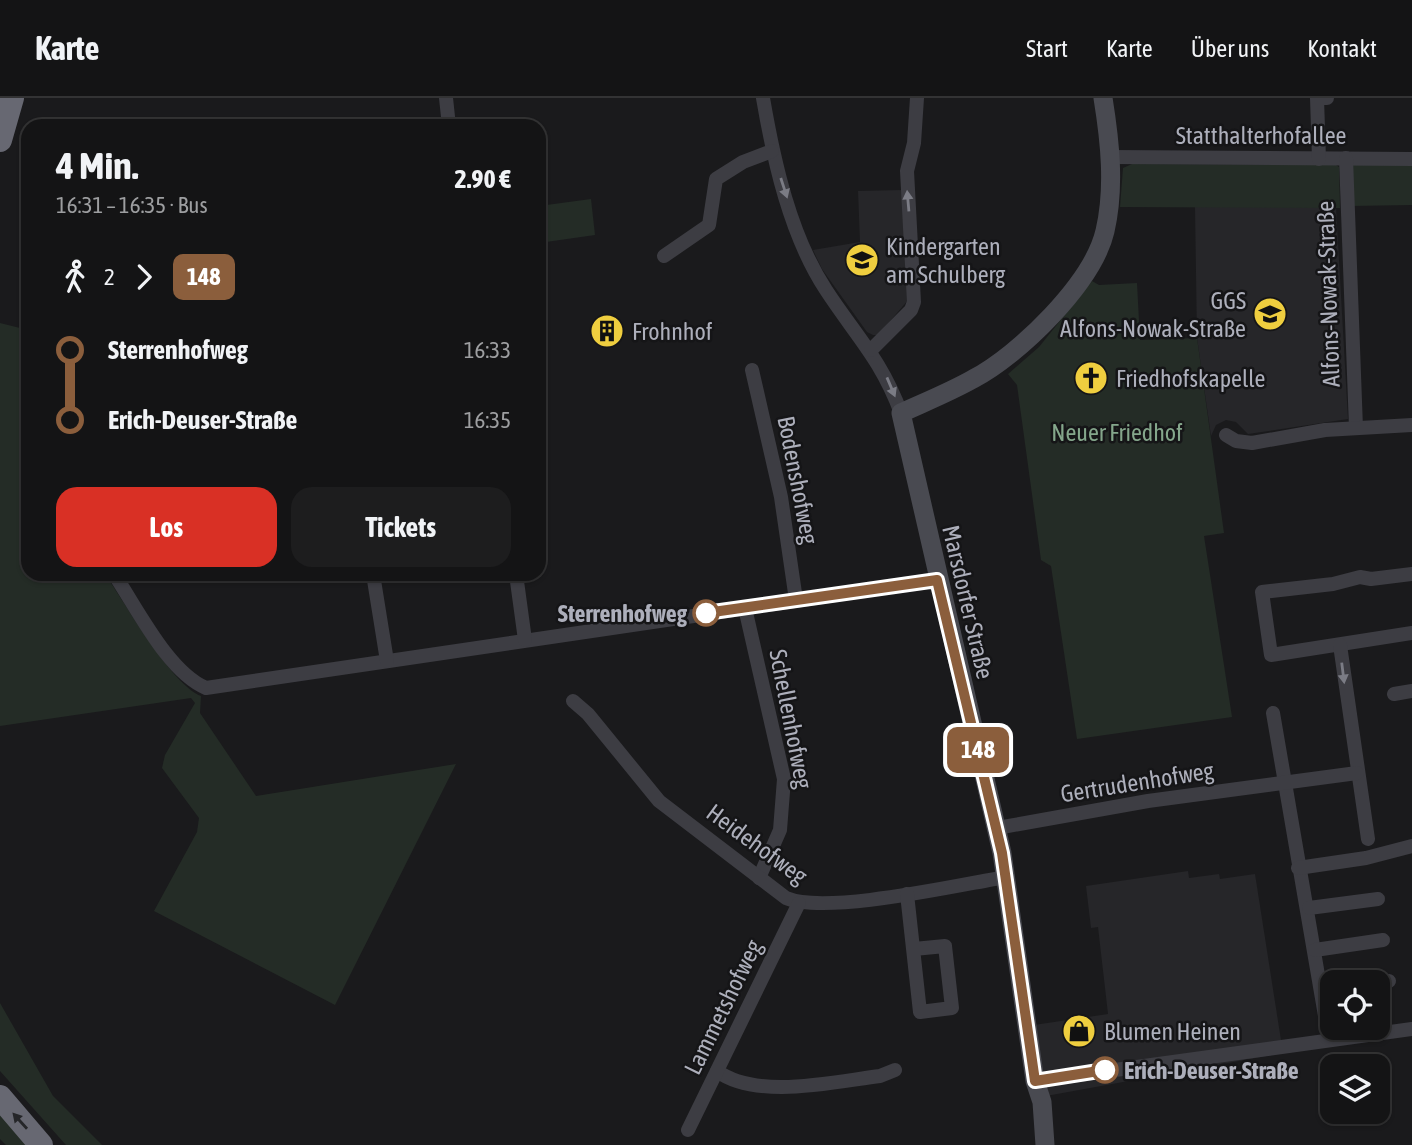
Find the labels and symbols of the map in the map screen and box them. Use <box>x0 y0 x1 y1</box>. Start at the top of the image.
street label: Statthalterhofallee <box>1176 122 1346 149</box>
one-way arrow <box>779 178 790 199</box>
one-way arrow <box>902 190 913 212</box>
street label: Alfons-Nowak-Straße <box>1311 201 1345 387</box>
place label: Kindergarten am Schulberg <box>886 233 1006 288</box>
school or university icon: Kindergarten am Schulberg <box>843 241 881 279</box>
place label: GGS Alfons-Nowak-Straße <box>1060 287 1246 342</box>
school or university icon: GGS Alfons-Nowak-Straße <box>1251 295 1289 333</box>
building icon: Frohnhof <box>588 312 626 350</box>
place label: Frohnhof <box>632 318 713 345</box>
church icon: Friedhofskapelle <box>1072 359 1110 397</box>
place label: Friedhofskapelle <box>1116 365 1265 392</box>
one-way arrow <box>885 377 896 398</box>
street label: Bodenshofweg <box>772 414 824 547</box>
park label: Neuer Friedhof <box>1051 419 1183 446</box>
street label: Marsdorfer Straße <box>937 522 999 682</box>
place label: Sterrenhofweg <box>558 600 688 627</box>
marker: Sterrenhofweg <box>693 600 719 626</box>
street label: Schellenhofweg <box>764 647 818 792</box>
one-way arrow <box>1338 662 1349 684</box>
line badge: 148 <box>938 727 1018 773</box>
street label: Gertrudenhofweg <box>1058 756 1216 807</box>
street label: Heidehofweg <box>702 799 813 890</box>
street label: Lammetshofweg <box>679 935 767 1079</box>
shop icon: Blumen Heinen <box>1060 1012 1098 1050</box>
place label: Blumen Heinen <box>1104 1018 1241 1045</box>
marker: Erich-Deuser-Straße <box>1092 1057 1118 1083</box>
place label: Erich-Deuser-Straße <box>1124 1057 1299 1084</box>
one-way arrow <box>12 1112 28 1130</box>

